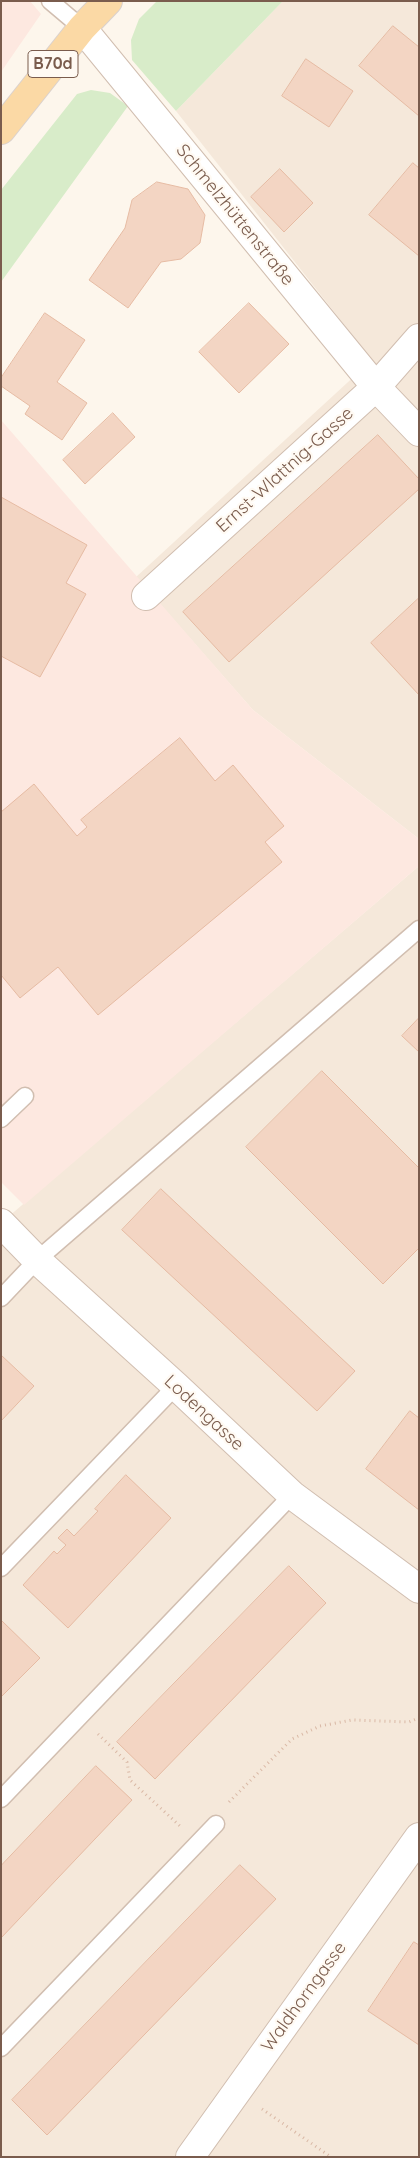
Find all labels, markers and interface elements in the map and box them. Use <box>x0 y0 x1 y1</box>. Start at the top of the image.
road number: B70d <box>28 51 78 78</box>
street label: Schmelzhüttenstraße <box>171 140 299 290</box>
street label: Ernst-Wlattnig-Gasse <box>212 403 358 537</box>
street label: Lodengasse <box>160 1371 248 1455</box>
street label: Waldhorngasse <box>257 1938 351 2056</box>

